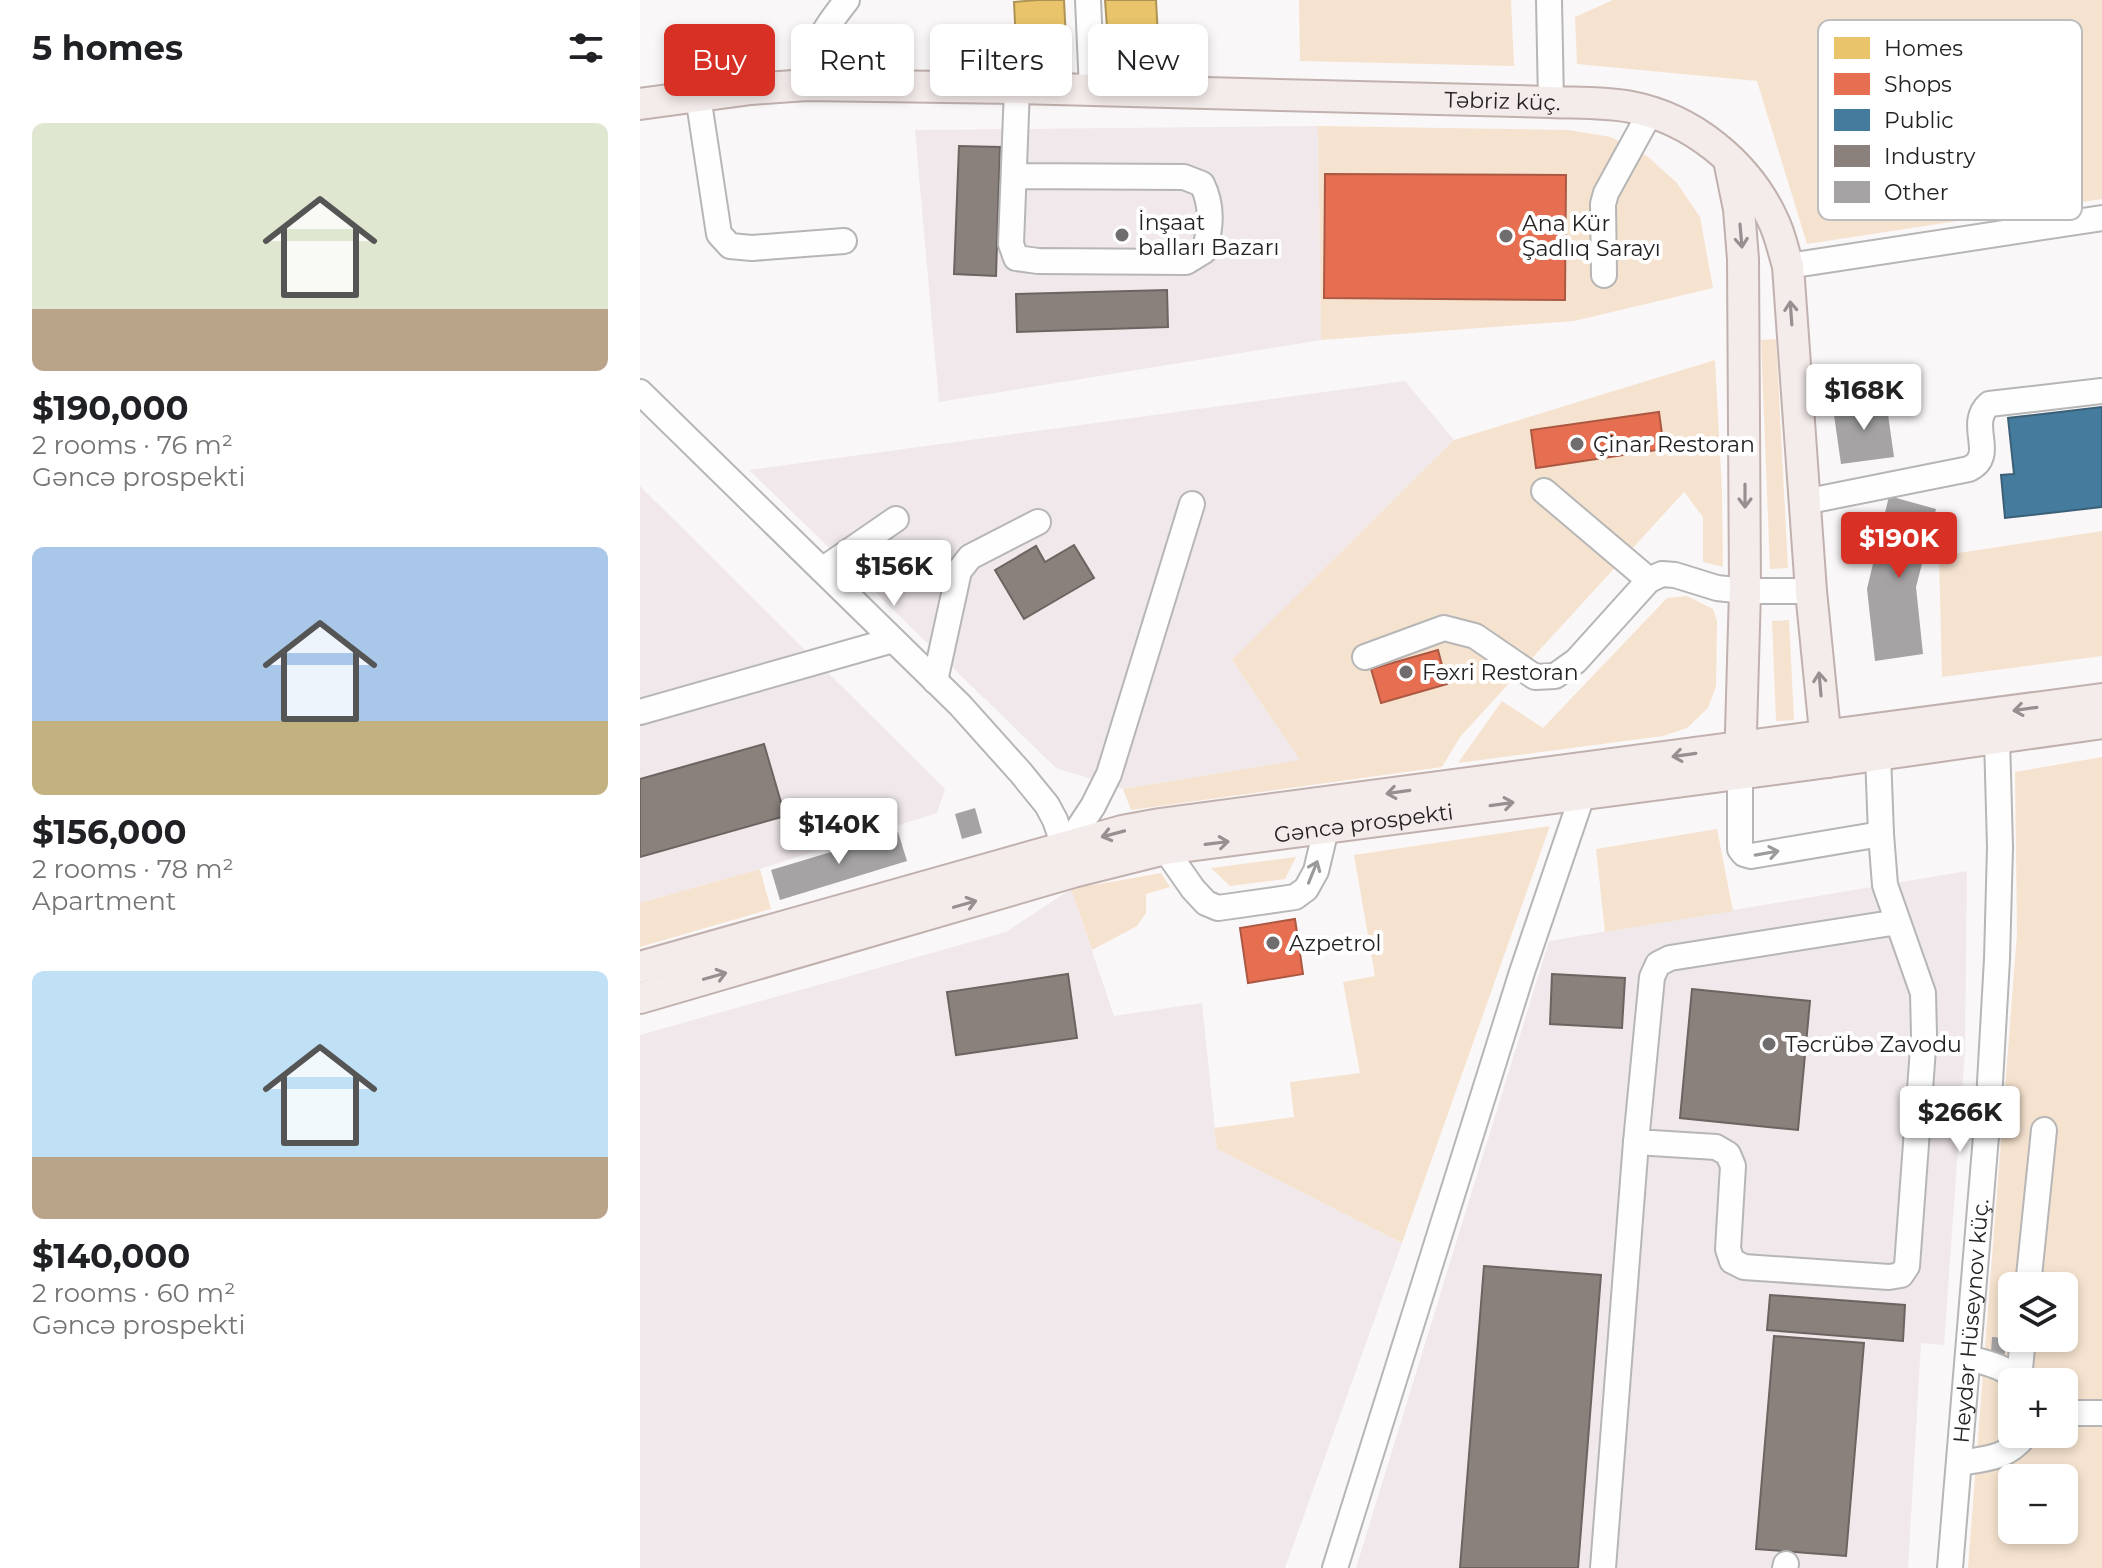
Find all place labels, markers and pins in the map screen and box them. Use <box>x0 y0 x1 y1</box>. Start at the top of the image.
place label: İnşaat balları Bazarı <box>1138 209 1279 261</box>
place label: Ana Kür Şadlıq Sarayı <box>1522 210 1661 262</box>
marker: İnşaat balları Bazarı <box>1113 226 1131 244</box>
marker: Ana Kür Şadlıq Sarayı <box>1497 227 1515 245</box>
pin: $168K <box>1808 364 1920 432</box>
place label: Çinar Restoran <box>1593 431 1755 458</box>
marker: Çinar Restoran <box>1568 435 1586 453</box>
pin: $190K <box>1843 512 1955 580</box>
pin: $156K <box>838 540 950 608</box>
place label: Fəxri Restoran <box>1422 659 1579 686</box>
marker: Fəxri Restoran <box>1397 663 1415 681</box>
pin: $140K <box>783 798 895 866</box>
place label: Azpetrol <box>1289 930 1381 957</box>
marker: Azpetrol <box>1264 934 1282 952</box>
place label: Təcrübə Zavodu <box>1785 1031 1962 1058</box>
marker: Təcrübə Zavodu <box>1760 1035 1778 1053</box>
pin: $266K <box>1904 1086 2016 1154</box>

